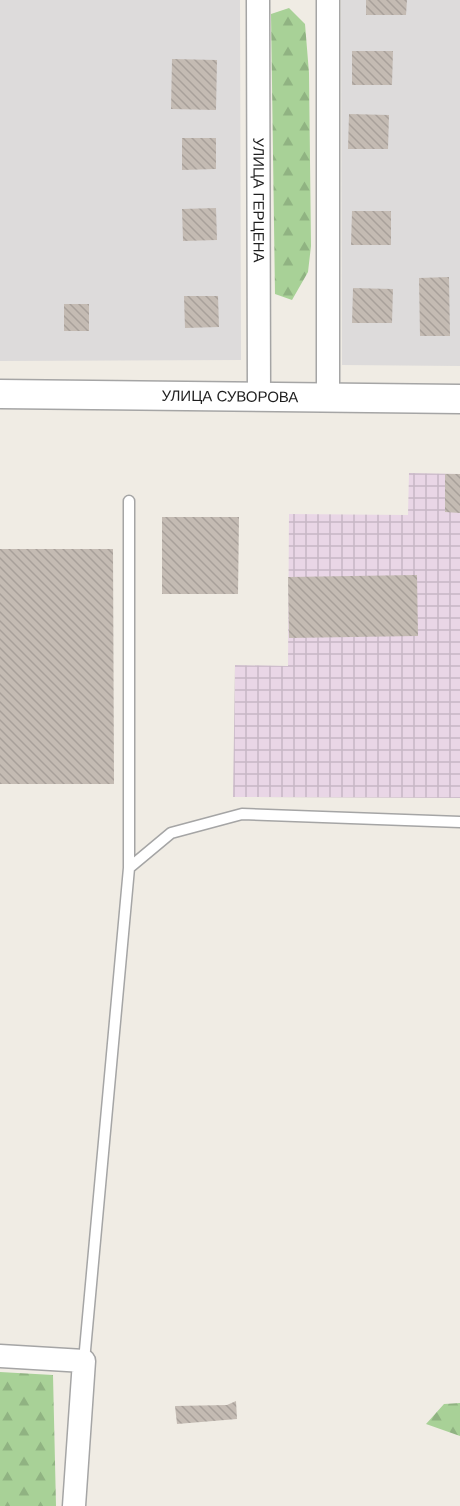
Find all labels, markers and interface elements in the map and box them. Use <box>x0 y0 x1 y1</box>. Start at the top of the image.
street label: УЛИЦА ГЕРЦЕНА <box>250 137 268 263</box>
street label: УЛИЦА СУВОРОВА <box>161 387 299 405</box>

